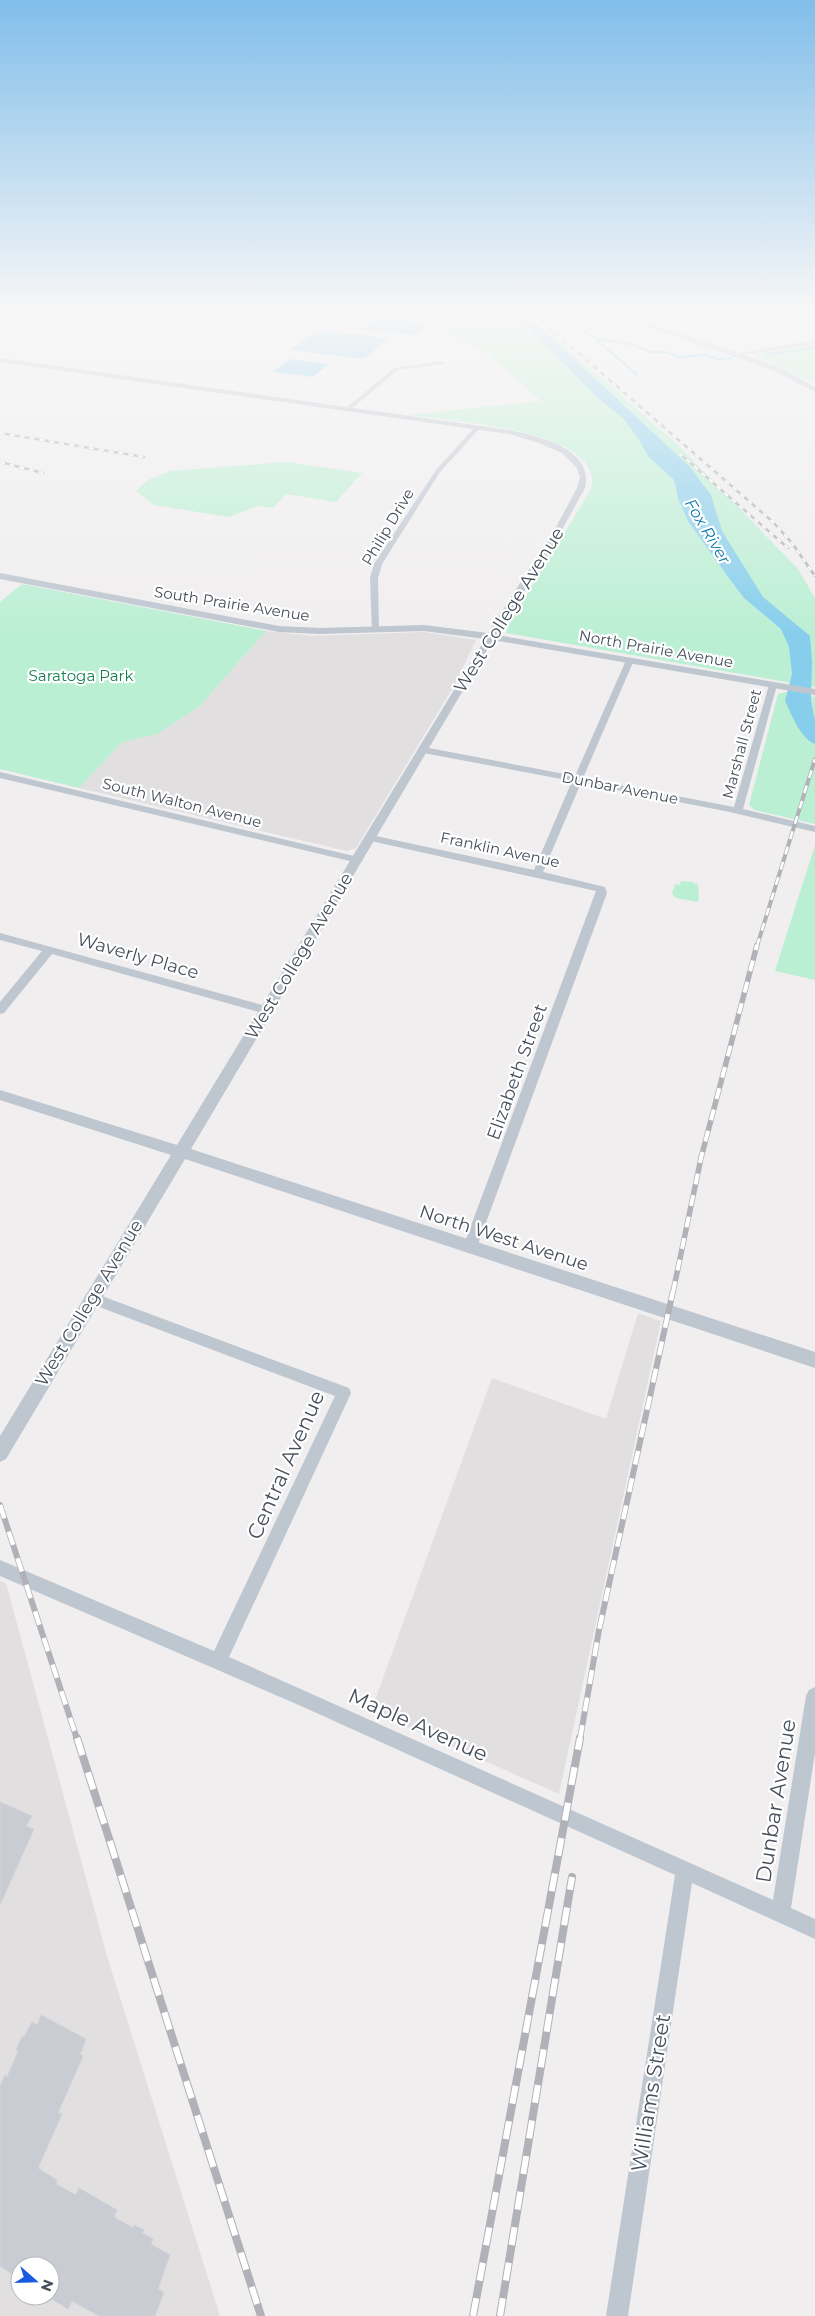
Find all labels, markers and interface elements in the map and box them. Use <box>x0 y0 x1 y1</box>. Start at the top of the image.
street label: Philip Drive <box>357 485 418 569</box>
water label: Fox River <box>681 495 735 568</box>
street label: West College Avenue <box>449 523 569 697</box>
street label: South Prairie Avenue <box>153 582 311 625</box>
street label: North Prairie Avenue <box>577 626 735 671</box>
park label: Saratoga Park <box>29 666 133 685</box>
street label: Marshall Street <box>718 687 765 801</box>
street label: Dunbar Avenue <box>560 767 680 808</box>
street label: South Walton Avenue <box>101 774 264 831</box>
street label: Franklin Avenue <box>439 828 561 871</box>
street label: West College Avenue <box>240 868 358 1043</box>
street label: Waverly Place <box>75 928 201 984</box>
street label: Elizabeth Street <box>482 1001 552 1143</box>
street label: North West Avenue <box>417 1200 591 1276</box>
street label: West College Avenue <box>30 1215 148 1390</box>
street label: Central Avenue <box>242 1387 330 1543</box>
street label: Maple Avenue <box>345 1683 492 1766</box>
street label: Dunbar Avenue <box>750 1717 801 1885</box>
street label: Williams Street <box>626 2012 675 2174</box>
north arrow <box>10 2256 60 2306</box>
text: N <box>37 2277 58 2294</box>

